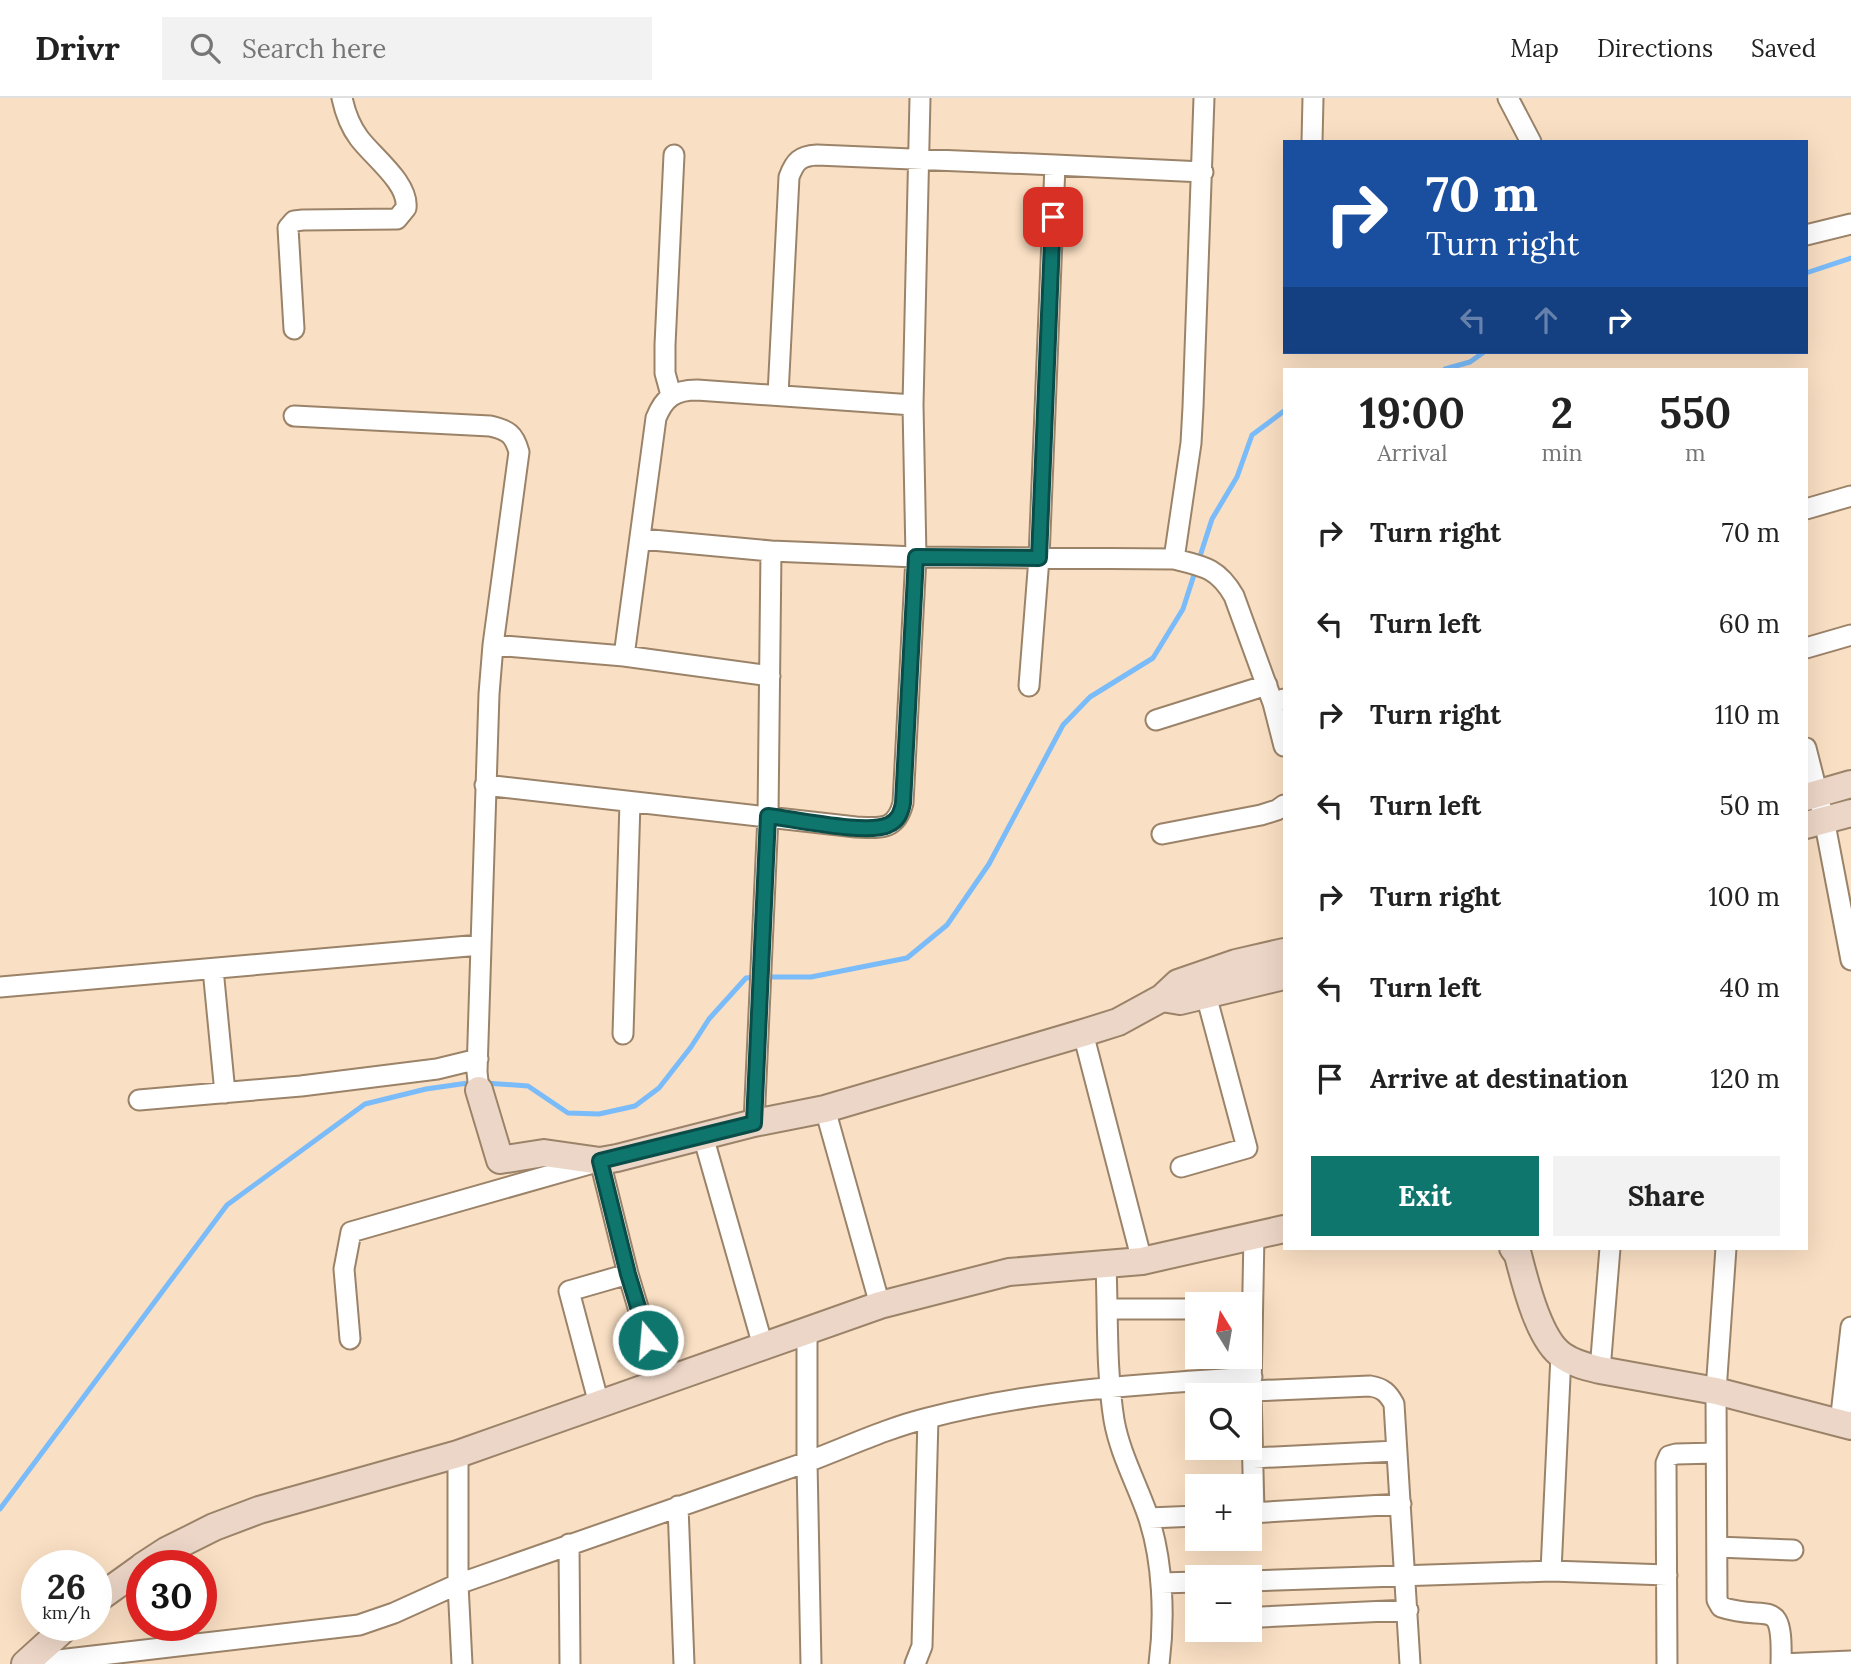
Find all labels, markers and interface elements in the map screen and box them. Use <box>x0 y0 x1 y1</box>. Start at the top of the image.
search box <box>162 17 652 80</box>
text: Drivr <box>35 27 120 69</box>
icon: search <box>186 29 224 67</box>
text: Search here <box>242 32 386 65</box>
text: Map <box>1510 33 1559 64</box>
text: Directions <box>1597 33 1713 64</box>
text: Saved <box>1751 33 1816 64</box>
text: 70 m <box>1426 162 1538 224</box>
icon: right <box>1311 168 1402 259</box>
pin <box>1023 187 1083 247</box>
icon: arrive <box>1034 198 1072 236</box>
text: Turn right <box>1426 223 1579 264</box>
icon: left <box>1454 301 1492 339</box>
icon: ahead <box>1527 301 1565 339</box>
icon: right <box>1600 301 1638 339</box>
text: 19:00 <box>1360 386 1465 440</box>
text: 2 <box>1551 386 1573 440</box>
text: 550 <box>1659 386 1731 440</box>
text: Arrival <box>1377 438 1447 467</box>
text: min <box>1542 438 1583 467</box>
text: m <box>1685 438 1706 467</box>
icon: right <box>1311 514 1349 552</box>
text: Turn right <box>1370 516 1501 549</box>
text: 70 m <box>1722 516 1780 549</box>
icon: left <box>1311 605 1349 643</box>
text: Turn left <box>1370 607 1481 640</box>
text: 60 m <box>1719 607 1780 640</box>
icon: right <box>1311 696 1349 734</box>
text: Turn right <box>1370 698 1501 731</box>
text: 110 m <box>1715 698 1780 731</box>
icon: left <box>1311 787 1349 825</box>
text: Turn left <box>1370 789 1481 822</box>
text: 50 m <box>1720 789 1780 822</box>
icon: right <box>1311 878 1349 916</box>
text: Turn right <box>1370 880 1501 913</box>
text: 100 m <box>1708 880 1780 913</box>
icon: left <box>1311 969 1349 1007</box>
text: Turn left <box>1370 971 1481 1004</box>
text: 40 m <box>1720 971 1780 1004</box>
icon: arrive <box>1311 1060 1349 1098</box>
text: Arrive at destination <box>1370 1062 1628 1095</box>
text: 120 m <box>1710 1062 1780 1095</box>
button: Exit <box>1311 1156 1539 1236</box>
button: Share <box>1553 1156 1780 1236</box>
north arrow <box>1185 1292 1262 1368</box>
map controls <box>1185 1292 1262 1642</box>
position arrow <box>611 1303 685 1377</box>
button: search <box>1185 1383 1262 1460</box>
button: + <box>1185 1474 1262 1551</box>
speed limit sign: 30 <box>126 1550 217 1641</box>
text: 26 <box>47 1564 86 1609</box>
button: − <box>1185 1565 1262 1642</box>
text: km/h <box>42 1601 91 1624</box>

